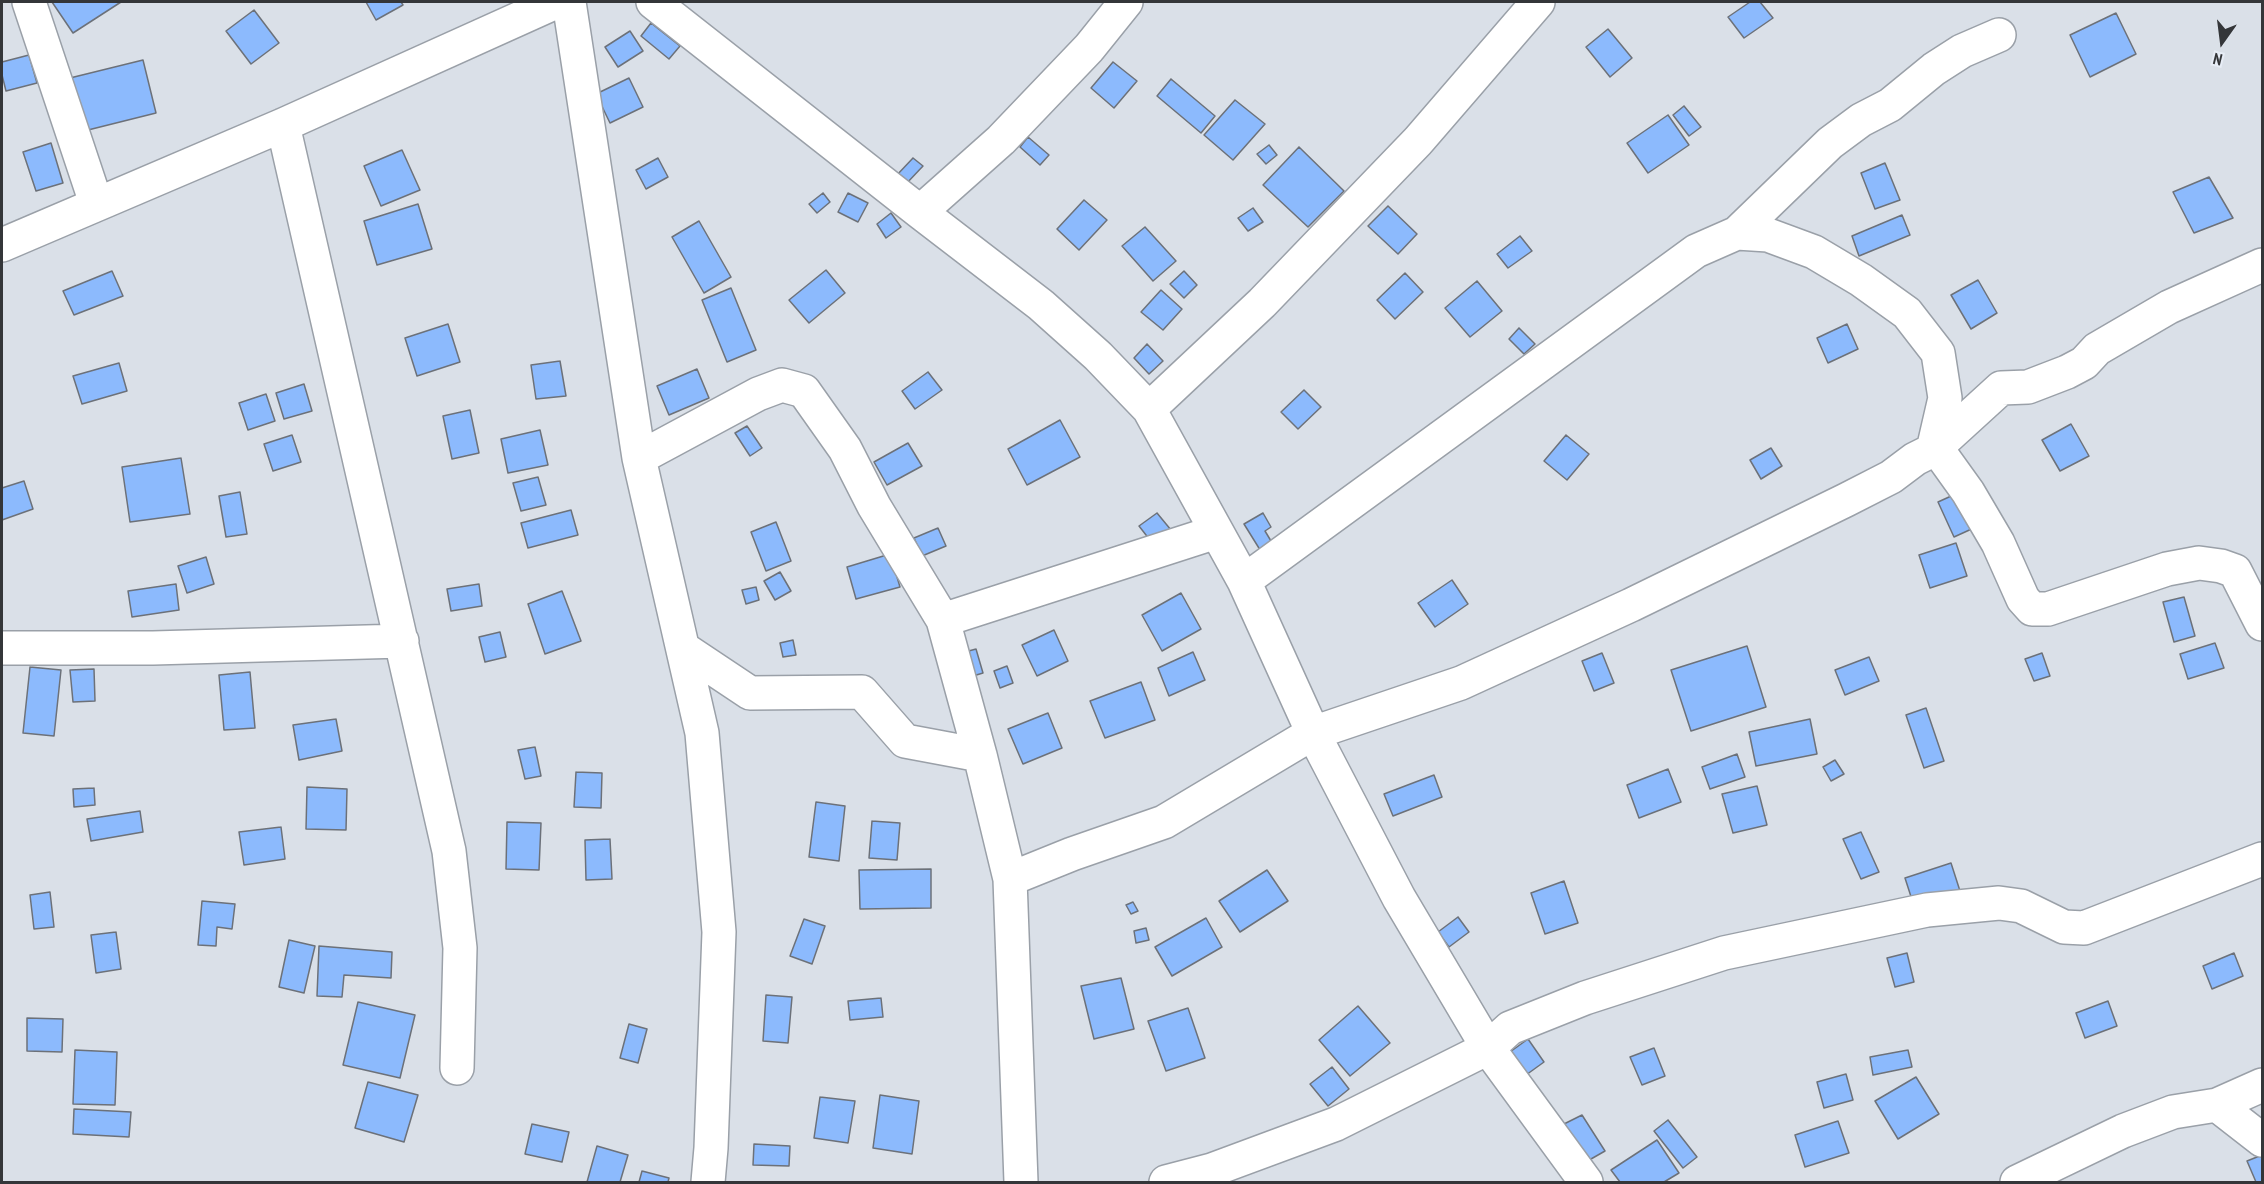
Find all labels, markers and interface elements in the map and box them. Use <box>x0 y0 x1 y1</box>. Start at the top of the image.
north arrow <box>2192 12 2252 72</box>
text: N <box>2211 49 2224 70</box>

